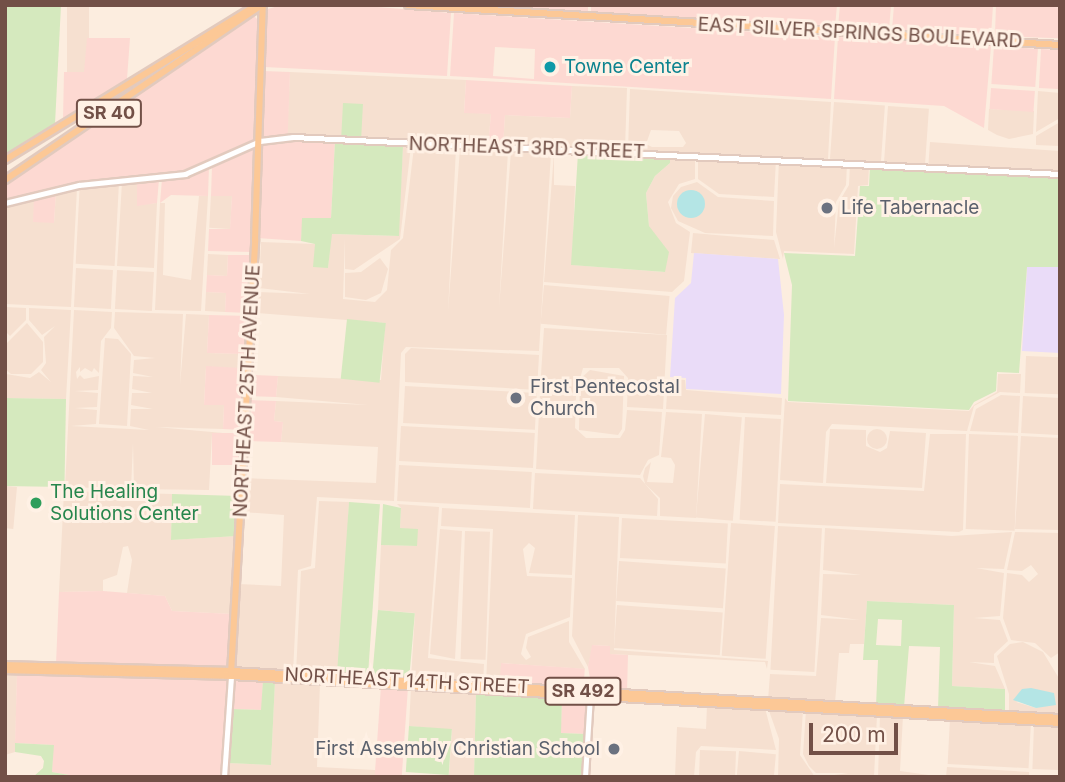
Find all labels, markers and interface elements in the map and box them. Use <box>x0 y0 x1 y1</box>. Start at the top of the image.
street label: EAST SILVER SPRINGS BOULEVARD <box>697 13 1023 53</box>
place label: Towne Center <box>564 56 689 78</box>
marker: Towne Center <box>542 59 558 75</box>
road number: SR 40 <box>76 98 142 128</box>
street label: NORTHEAST 3RD STREET <box>408 132 646 164</box>
place label: Life Tabernacle <box>841 197 979 219</box>
marker: Life Tabernacle <box>819 200 835 216</box>
street label: NORTHEAST 25TH AVENUE <box>229 264 265 518</box>
place label: First Pentecostal Church <box>530 376 680 420</box>
marker: First Pentecostal Church <box>508 390 524 406</box>
place label: The Healing Solutions Center <box>50 481 199 525</box>
marker: The Healing Solutions Center <box>28 495 44 511</box>
street label: NORTHEAST 14TH STREET <box>284 663 530 699</box>
road number: SR 492 <box>543 676 623 706</box>
scale bar <box>813 708 902 752</box>
text: 200 m <box>822 722 886 747</box>
place label: First Assembly Christian School <box>315 738 600 760</box>
marker: First Assembly Christian School <box>606 741 622 757</box>

